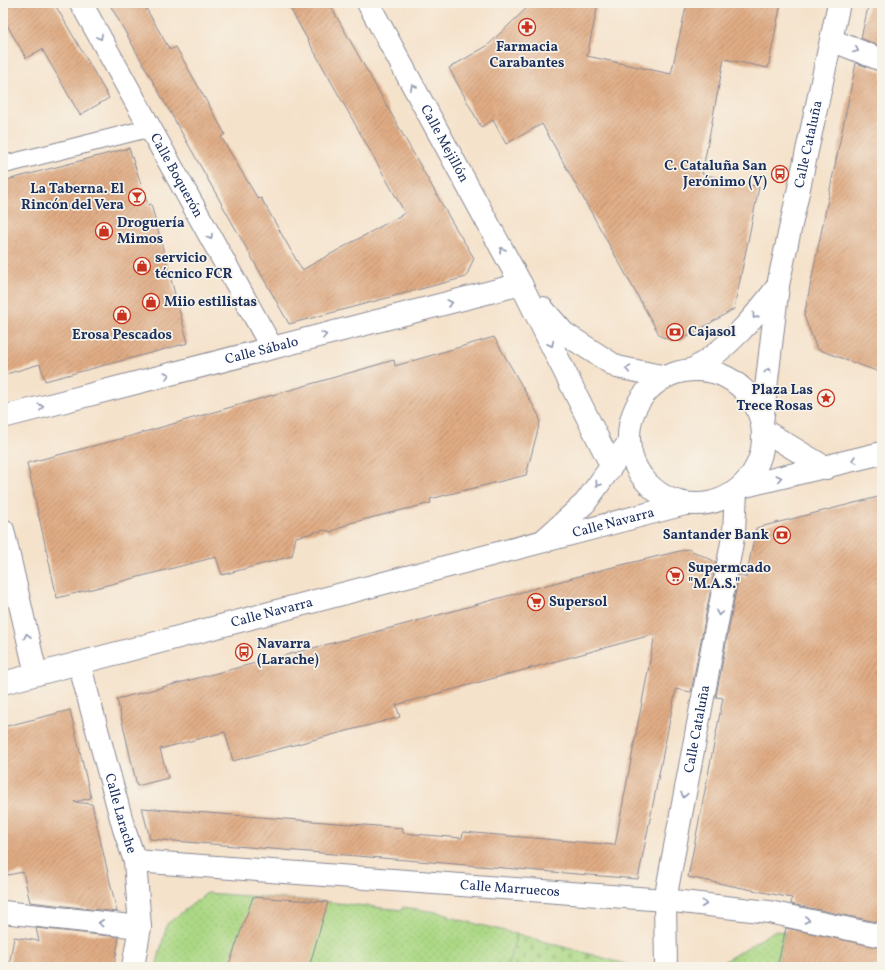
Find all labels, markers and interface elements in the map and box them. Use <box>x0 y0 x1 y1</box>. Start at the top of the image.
pharmacy icon: Farmacia Carabantes <box>517 17 537 37</box>
one-way arrow <box>95 33 102 40</box>
place label: Farmacia Carabantes <box>490 38 564 73</box>
one-way arrow <box>853 46 860 54</box>
one-way arrow <box>411 84 418 91</box>
street label: Calle Cataluña <box>790 99 827 190</box>
street label: Calle Mejillón <box>416 101 473 186</box>
street label: Calle Boquerón <box>145 130 208 221</box>
place label: C. Cataluña San Jerónimo (V) <box>664 157 767 192</box>
bus stop icon: C. Cataluña San Jerónimo (V) <box>770 164 790 184</box>
place label: La Taberna. El Rincón del Vera <box>21 180 124 215</box>
bar icon: La Taberna. El Rincón del Vera <box>127 187 147 207</box>
place label: Droguería Mimos <box>117 214 185 249</box>
shop icon: Droguería Mimos <box>94 221 114 241</box>
one-way arrow <box>205 233 213 240</box>
one-way arrow <box>500 247 507 254</box>
place label: servicio técnico FCR <box>155 249 232 284</box>
shop icon: servicio técnico FCR <box>132 256 152 276</box>
shop icon: Miio estilistas <box>141 292 161 312</box>
place label: Miio estilistas <box>164 293 257 312</box>
one-way arrow <box>446 299 453 308</box>
shop icon: Erosa Pescados <box>112 305 132 325</box>
one-way arrow <box>753 312 760 319</box>
bank icon: Cajasol <box>665 322 685 342</box>
place label: Cajasol <box>688 323 736 342</box>
place label: Erosa Pescados <box>72 326 172 345</box>
one-way arrow <box>320 331 327 340</box>
street label: Calle Sábalo <box>223 332 300 369</box>
one-way arrow <box>546 340 554 348</box>
one-way arrow <box>625 365 631 374</box>
one-way arrow <box>763 367 772 374</box>
one-way arrow <box>163 371 170 380</box>
place label: Plaza Las Trece Rosas <box>736 381 813 416</box>
place icon: Plaza Las Trece Rosas <box>816 388 836 408</box>
one-way arrow <box>38 404 44 412</box>
one-way arrow <box>851 455 858 464</box>
one-way arrow <box>776 475 782 483</box>
one-way arrow <box>595 480 603 487</box>
street label: Calle Navarra <box>570 503 656 543</box>
bank icon: Santander Bank <box>772 525 792 545</box>
place label: Santander Bank <box>663 526 770 545</box>
place label: Supermcado "M.A.S." <box>688 559 771 594</box>
supermarket icon: Supermcado "M.A.S." <box>665 566 685 586</box>
supermarket icon: Supersol <box>526 592 546 612</box>
street label: Calle Navarra <box>229 593 315 632</box>
place label: Supersol <box>549 593 607 612</box>
one-way arrow <box>715 610 723 616</box>
one-way arrow <box>24 633 32 639</box>
place label: Navarra (Larache) <box>257 635 319 670</box>
bus stop icon: Navarra (Larache) <box>234 642 254 662</box>
street label: Calle Cataluña <box>680 683 715 775</box>
street label: Calle Larache <box>100 771 141 856</box>
one-way arrow <box>681 792 689 799</box>
street label: Calle Marruecos <box>459 875 561 902</box>
one-way arrow <box>701 900 707 909</box>
one-way arrow <box>804 915 810 924</box>
one-way arrow <box>98 919 104 928</box>

